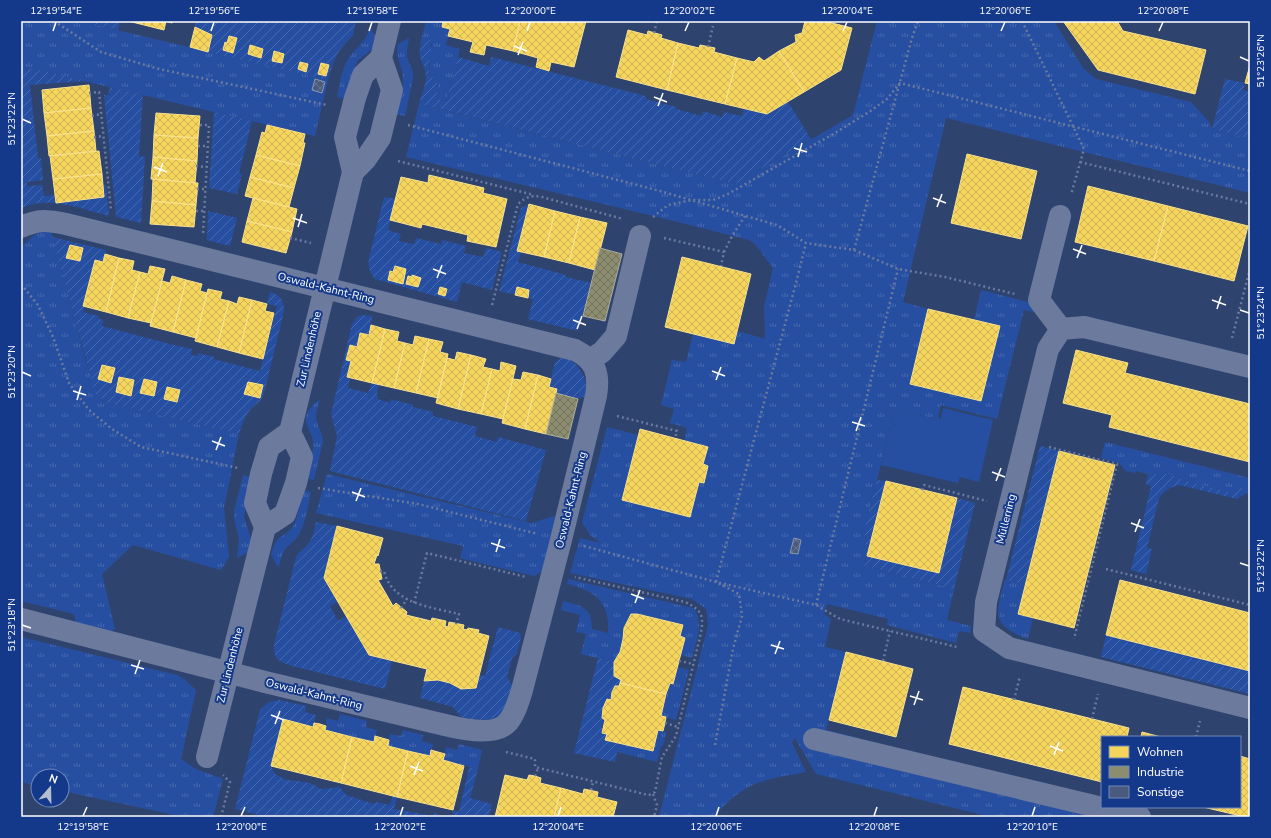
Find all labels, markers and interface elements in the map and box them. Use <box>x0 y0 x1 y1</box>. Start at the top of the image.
text: 12°19'54"E <box>30 4 82 18</box>
text: 12°19'56"E <box>188 4 240 18</box>
text: 12°19'58"E <box>346 4 398 18</box>
text: 12°20'00"E <box>504 4 556 18</box>
text: 12°20'02"E <box>663 4 715 18</box>
text: 12°20'04"E <box>821 4 873 18</box>
text: 12°20'06"E <box>979 4 1031 18</box>
text: 12°20'08"E <box>1137 4 1189 18</box>
text: 51°23'26"N <box>1254 34 1268 88</box>
text: 51°23'22"N <box>5 92 19 146</box>
street label: Oswald-Kahnt-Ring <box>276 269 376 307</box>
text: 51°23'24"N <box>1254 286 1268 340</box>
street label: Zur Lindenhöhe <box>293 310 325 388</box>
text: 51°23'20"N <box>5 345 19 399</box>
street label: Oswald-Kahnt-Ring <box>552 450 590 550</box>
street label: Müllerring <box>993 492 1019 546</box>
text: 51°23'22"N <box>1254 539 1268 593</box>
text: 51°23'18"N <box>5 598 19 652</box>
street label: Zur Lindenhöhe <box>213 626 247 704</box>
street label: Oswald-Kahnt-Ring <box>264 675 364 713</box>
legend <box>1101 736 1241 808</box>
text: Wohnen <box>1137 744 1183 760</box>
text: Industrie <box>1137 764 1184 780</box>
north arrow <box>30 768 70 808</box>
text: N <box>47 771 60 788</box>
text: Sonstige <box>1137 784 1184 800</box>
text: 12°19'58"E <box>57 820 109 834</box>
text: 12°20'00"E <box>215 820 267 834</box>
text: 12°20'02"E <box>374 820 426 834</box>
text: 12°20'04"E <box>532 820 584 834</box>
text: 12°20'06"E <box>690 820 742 834</box>
text: 12°20'08"E <box>848 820 900 834</box>
text: 12°20'10"E <box>1006 820 1058 834</box>

